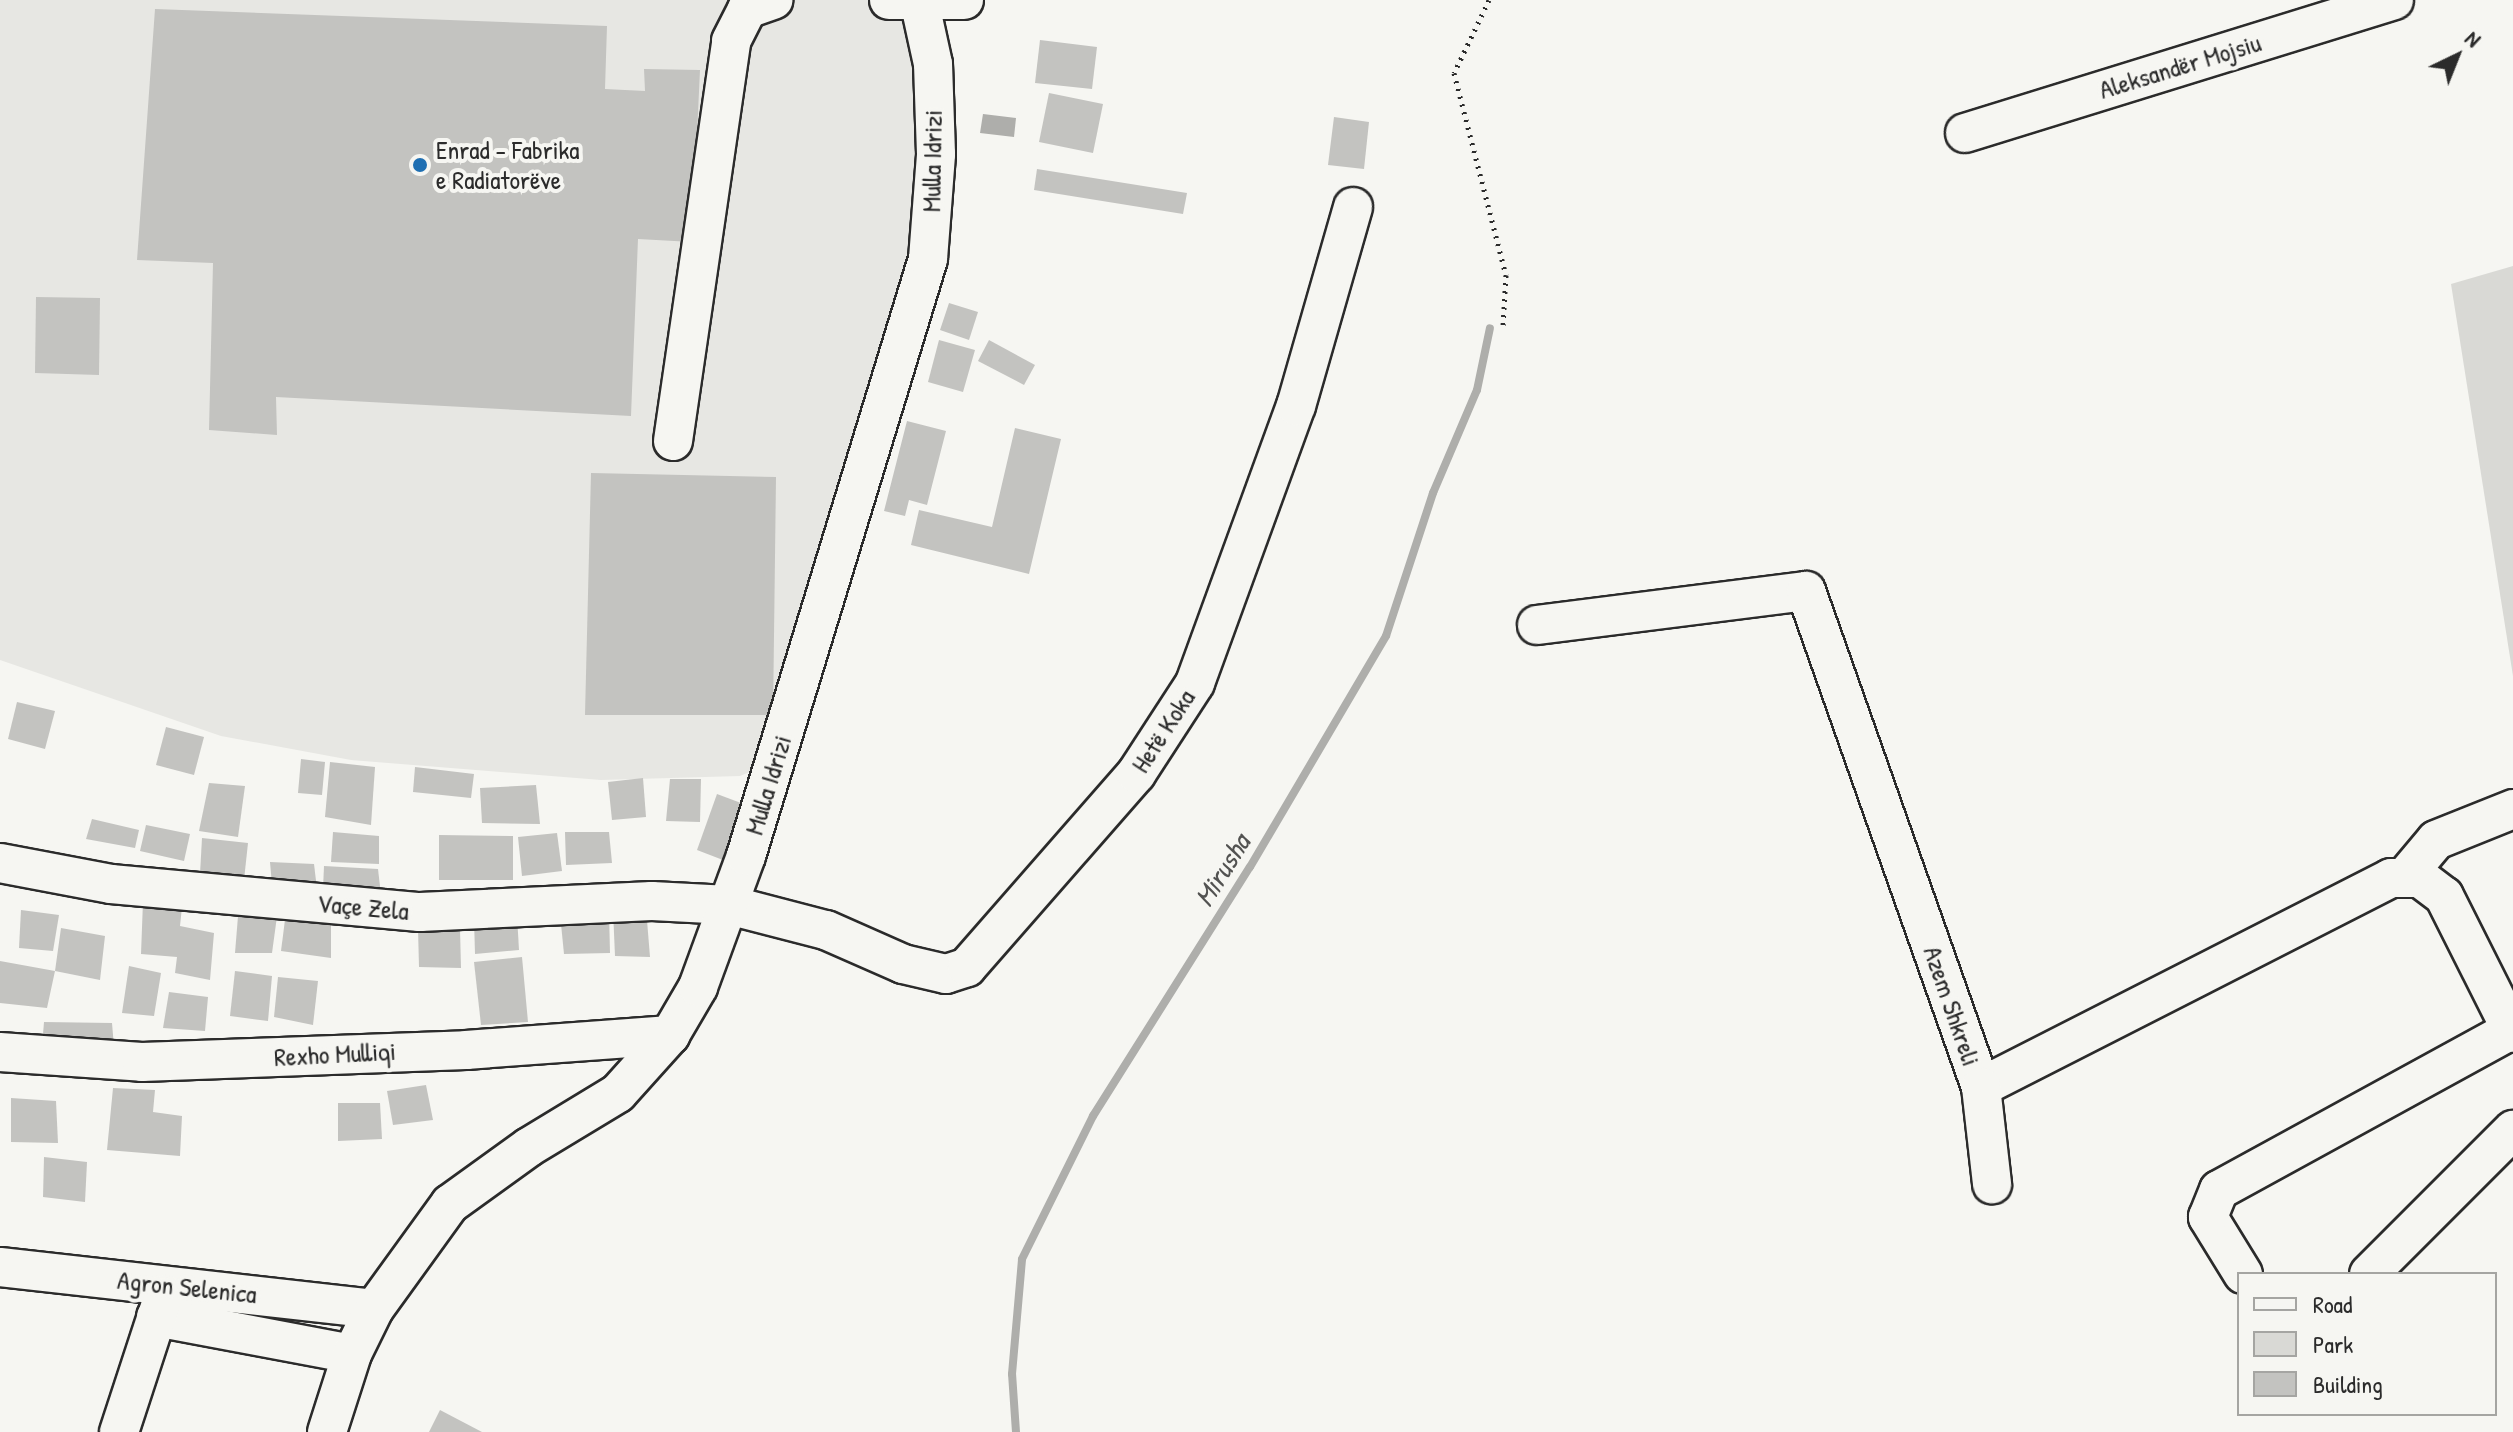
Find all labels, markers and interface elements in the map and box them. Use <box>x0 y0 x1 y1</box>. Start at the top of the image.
north arrow <box>2417 16 2497 96</box>
text: N <box>2459 23 2488 53</box>
street label: Aleksandër Mojsiu <box>2095 27 2265 105</box>
street label: Mulla Idrizi <box>916 110 948 212</box>
place label: Enrad - Fabrika e Radiatorëve <box>436 134 580 196</box>
marker: Enrad - Fabrika e Radiatorëve <box>411 156 429 174</box>
street label: Hetë Koka <box>1125 684 1201 778</box>
street label: Mulla Idrizi <box>738 732 798 838</box>
water label: Mirusha <box>1187 828 1257 912</box>
street label: Vaçe Zela <box>316 887 410 927</box>
street label: Azem Shkreli <box>1917 942 1987 1070</box>
street label: Rexho Mulliqi <box>273 1035 397 1073</box>
street label: Agron Selenica <box>116 1264 258 1310</box>
legend <box>2237 1272 2497 1416</box>
text: Road <box>2313 1288 2352 1320</box>
text: Park <box>2313 1328 2353 1360</box>
text: Building <box>2313 1368 2383 1400</box>

